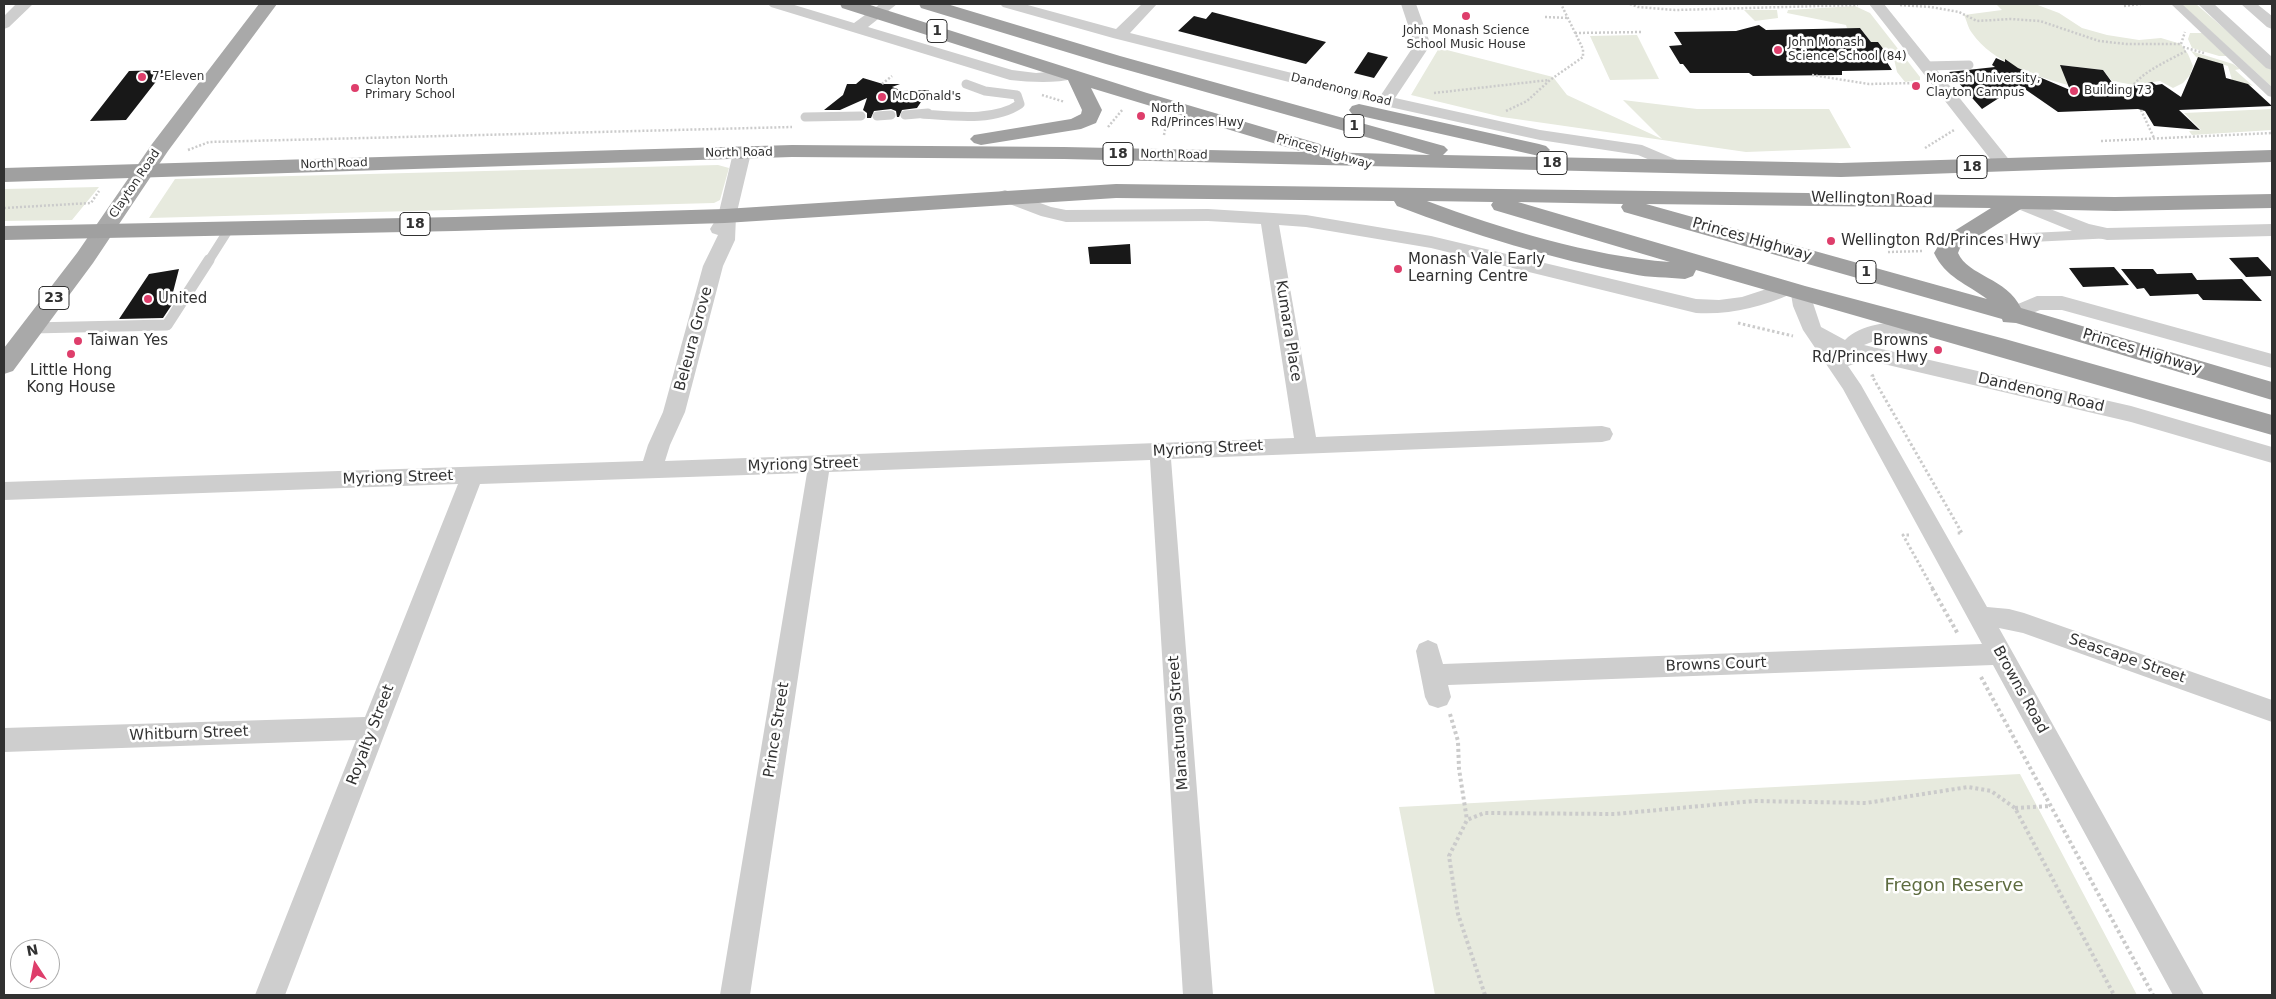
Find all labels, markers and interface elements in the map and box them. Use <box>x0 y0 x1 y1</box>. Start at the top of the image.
marker: John Monash Science School Music House <box>1460 10 1472 22</box>
road number: 1 <box>927 20 947 42</box>
place label: John Monash Science School Music House <box>1403 24 1529 52</box>
place label: John Monash Science School (84) <box>1788 36 1907 64</box>
marker: John Monash Science School (84) <box>1772 44 1784 56</box>
place label: 7-Eleven <box>152 70 204 84</box>
marker: 7-Eleven <box>136 71 148 83</box>
street label: Dandenong Road <box>1289 71 1393 109</box>
place label: Monash University, Clayton Campus <box>1926 72 2041 100</box>
place label: Clayton North Primary School <box>365 74 455 102</box>
marker: Monash University, Clayton Campus <box>1910 80 1922 92</box>
marker: Clayton North Primary School <box>349 82 361 94</box>
place label: Building 73 <box>2084 84 2152 98</box>
marker: Building 73 <box>2068 85 2080 97</box>
place label: McDonald's <box>892 90 961 104</box>
marker: McDonald's <box>876 91 888 103</box>
place label: North Rd/Princes Hwy <box>1151 102 1244 130</box>
marker: North Rd/Princes Hwy <box>1135 110 1147 122</box>
road number: 1 <box>1344 114 1364 138</box>
street label: Princes Highway <box>1275 131 1373 173</box>
road number: 18 <box>1103 142 1133 166</box>
street label: North Road <box>705 145 773 161</box>
street label: Clayton Road <box>107 147 163 221</box>
street label: North Road <box>1140 147 1208 163</box>
road number: 18 <box>1537 152 1567 174</box>
street label: North Road <box>300 156 368 172</box>
road number: 18 <box>1957 156 1987 178</box>
street label: Wellington Road <box>1811 189 1933 209</box>
road number: 18 <box>400 212 430 235</box>
street label: Princes Highway <box>1690 214 1814 266</box>
place label: Wellington Rd/Princes Hwy <box>1841 232 2041 250</box>
marker: Wellington Rd/Princes Hwy <box>1825 235 1837 247</box>
place label: Monash Vale Early Learning Centre <box>1408 251 1545 286</box>
road number: 1 <box>1856 260 1876 284</box>
marker: Monash Vale Early Learning Centre <box>1392 263 1404 275</box>
street label: Kumara Place <box>1271 279 1305 383</box>
street label: Beleura Grove <box>671 285 717 393</box>
road number: 23 <box>39 286 69 310</box>
place label: United <box>158 290 207 308</box>
marker: United <box>142 293 154 305</box>
street label: Princes Highway <box>2080 325 2204 379</box>
place label: Taiwan Yes <box>88 332 168 350</box>
place label: Browns Rd/Princes Hwy <box>1812 332 1928 367</box>
marker: Taiwan Yes <box>72 335 84 347</box>
marker: Browns Rd/Princes Hwy <box>1932 344 1944 356</box>
marker: Little Hong Kong House <box>65 348 77 360</box>
place label: Little Hong Kong House <box>26 362 116 397</box>
street label: Dandenong Road <box>1976 370 2106 416</box>
street label: Myriong Street <box>1152 437 1264 461</box>
street label: Myriong Street <box>747 454 859 476</box>
street label: Myriong Street <box>342 467 454 489</box>
street label: Seascape Street <box>2066 631 2188 687</box>
street label: Browns Road <box>1989 643 2051 737</box>
street label: Browns Court <box>1665 654 1767 676</box>
street label: Manatunga Street <box>1165 655 1193 791</box>
street label: Prince Street <box>761 681 793 779</box>
street label: Royalty Street <box>344 682 398 788</box>
street label: Whitburn Street <box>129 723 249 745</box>
park label: Fregon Reserve <box>1884 875 2024 897</box>
north arrow <box>10 939 60 989</box>
text: N <box>25 941 40 959</box>

